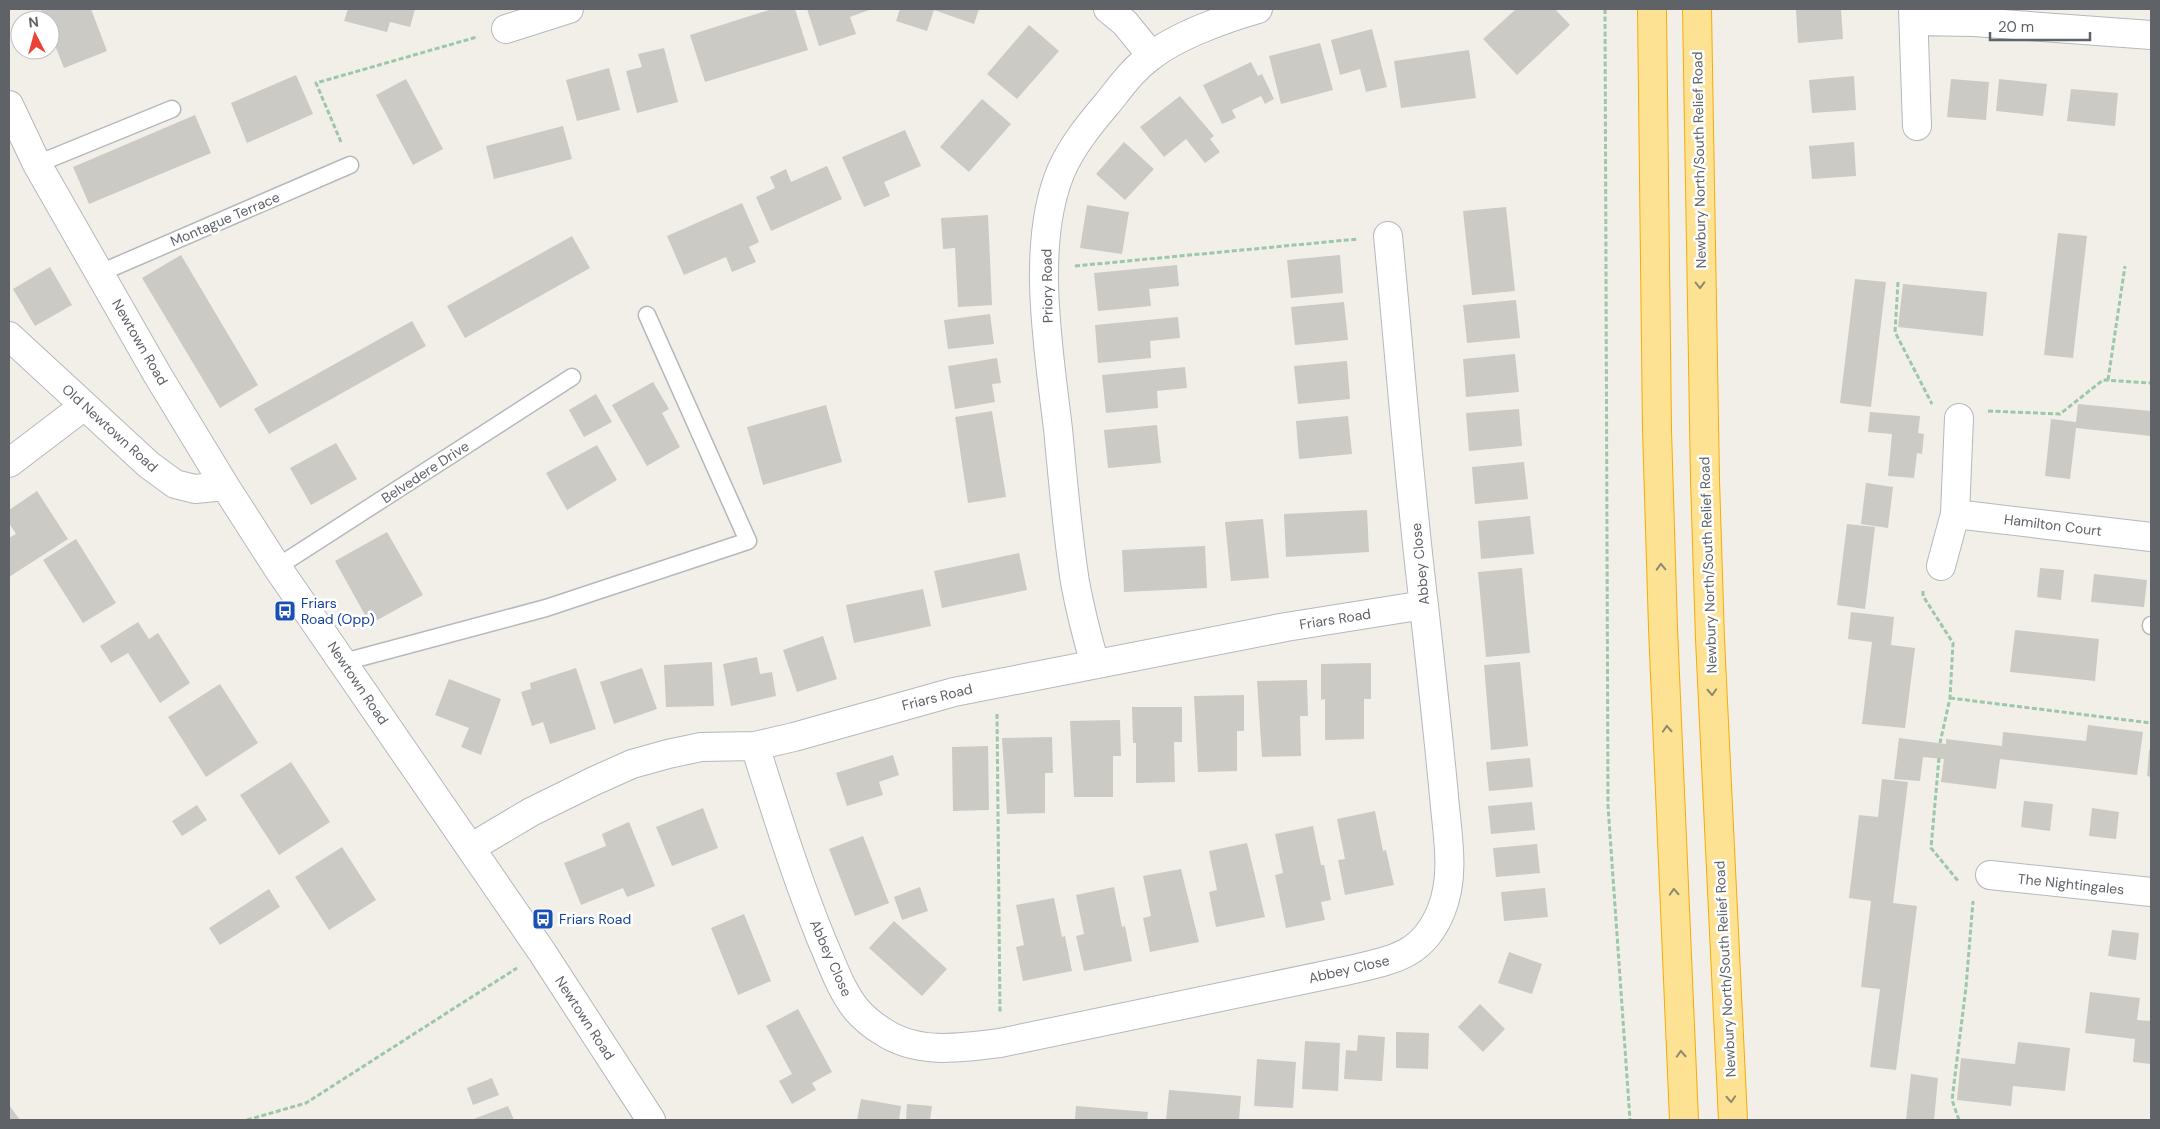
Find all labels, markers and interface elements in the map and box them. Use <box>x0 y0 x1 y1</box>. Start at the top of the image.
north arrow <box>10 10 60 60</box>
scale bar <box>1990 10 2090 42</box>
text: N <box>28 13 40 32</box>
text: 20 m <box>1998 17 2034 37</box>
street label: Newbury North/South Relief Road <box>1688 51 1710 269</box>
street label: Montague Terrace <box>168 188 283 250</box>
street label: Priory Road <box>1037 249 1057 323</box>
one-way arrow <box>1695 281 1706 289</box>
street label: Newtown Road <box>108 296 172 388</box>
street label: Old Newtown Road <box>58 380 162 476</box>
street label: Belvedere Drive <box>378 437 472 507</box>
street label: Newbury North/South Relief Road <box>1695 456 1721 674</box>
street label: Hamilton Court <box>2003 510 2103 540</box>
street label: Abbey Close <box>1407 522 1433 606</box>
one-way arrow <box>1656 563 1666 570</box>
place label: Friars Road (Opp) <box>301 594 375 628</box>
bus stop icon: Friars Road (Opp) <box>273 599 297 623</box>
street label: Friars Road <box>1298 604 1372 634</box>
street label: Newtown Road <box>324 638 392 728</box>
street label: Friars Road <box>900 680 974 714</box>
one-way arrow <box>1707 689 1718 697</box>
one-way arrow <box>1662 725 1673 733</box>
street label: Newbury North/South Relief Road <box>1710 860 1740 1078</box>
street label: The Nightingales <box>2017 869 2125 899</box>
one-way arrow <box>1669 887 1680 895</box>
bus stop icon: Friars Road <box>531 907 555 931</box>
place label: Friars Road <box>559 910 631 928</box>
street label: Abbey Close <box>806 917 856 999</box>
street label: Abbey Close <box>1307 951 1391 987</box>
street label: Newtown Road <box>551 973 619 1063</box>
one-way arrow <box>1676 1050 1687 1058</box>
one-way arrow <box>1726 1096 1737 1104</box>

